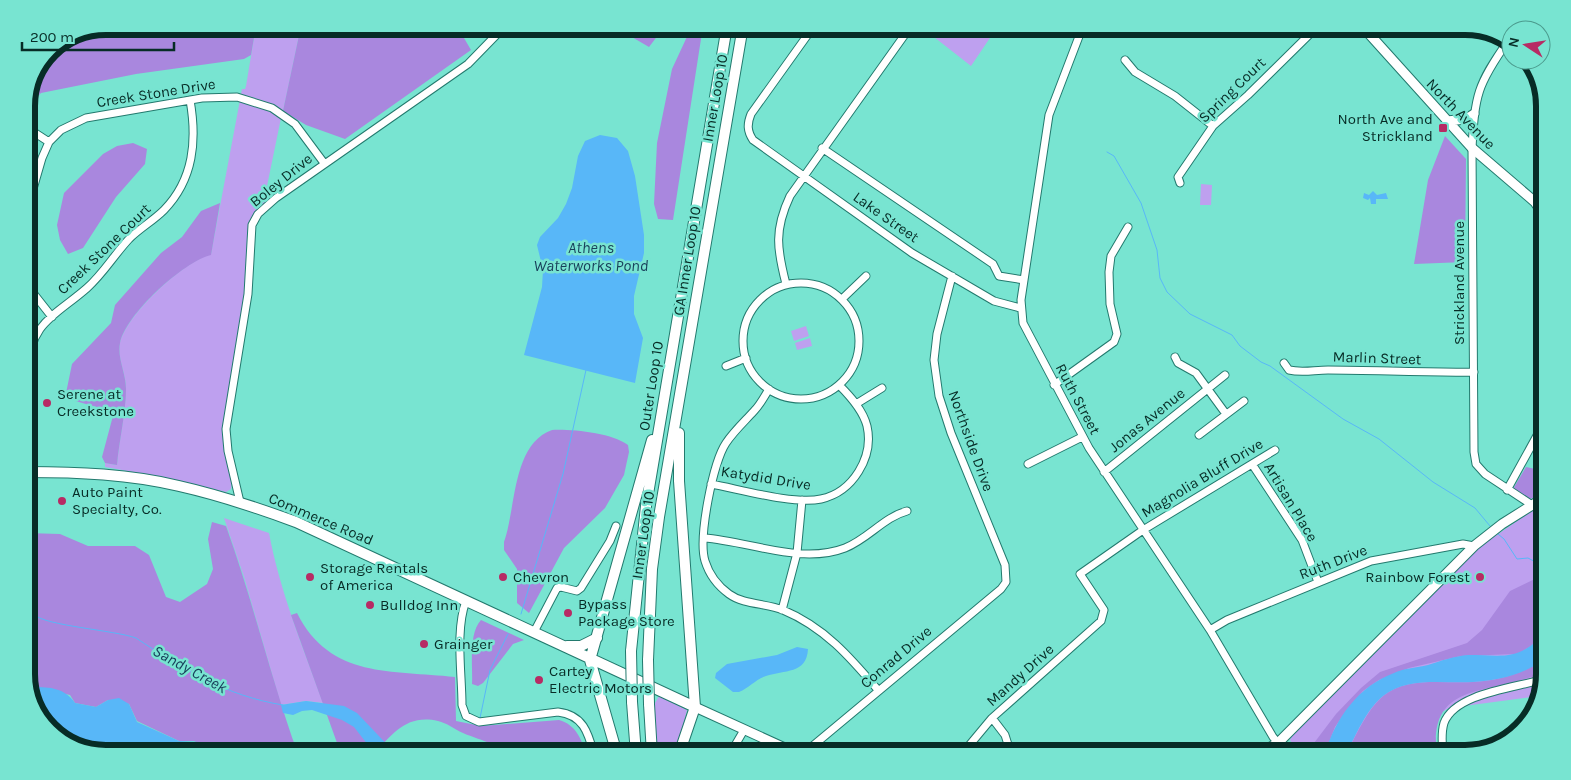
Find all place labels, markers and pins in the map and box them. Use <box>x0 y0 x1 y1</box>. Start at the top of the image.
place label: North Ave and Strickland <box>1338 110 1433 145</box>
marker: North Ave and Strickland <box>1437 122 1449 134</box>
place label: Serene at Creekstone <box>57 385 134 420</box>
marker: Serene at Creekstone <box>41 397 53 409</box>
place label: Auto Paint Specialty, Co. <box>72 483 162 518</box>
marker: Auto Paint Specialty, Co. <box>56 495 68 507</box>
place label: Storage Rentals of America <box>320 559 428 594</box>
place label: Chevron <box>513 568 569 586</box>
place label: Rainbow Forest <box>1365 568 1470 586</box>
marker: Storage Rentals of America <box>304 571 316 583</box>
marker: Chevron <box>497 571 509 583</box>
marker: Rainbow Forest <box>1474 571 1486 583</box>
place label: Bypass Package Store <box>578 595 675 630</box>
place label: Bulldog Inn <box>380 596 458 614</box>
marker: Bulldog Inn <box>364 599 376 611</box>
marker: Bypass Package Store <box>562 607 574 619</box>
place label: Grainger <box>434 635 493 653</box>
marker: Grainger <box>418 638 430 650</box>
place label: Cartey Electric Motors <box>549 662 652 697</box>
marker: Cartey Electric Motors <box>533 674 545 686</box>

